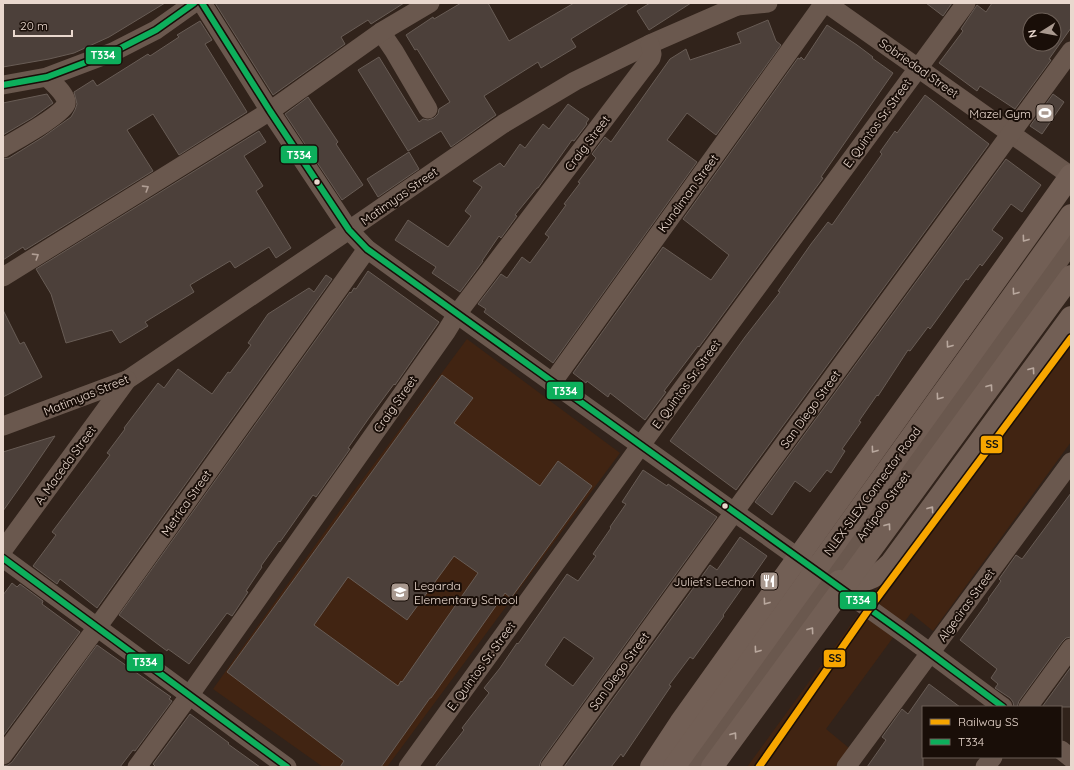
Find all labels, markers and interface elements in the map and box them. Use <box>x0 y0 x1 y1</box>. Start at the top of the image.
scale bar <box>14 12 72 38</box>
north arrow <box>1022 12 1062 52</box>
text: 20 m <box>20 18 48 33</box>
text: N <box>1025 29 1040 39</box>
street label: Sobriedad Street <box>877 35 961 101</box>
line badge: T334 <box>85 46 122 65</box>
text: T334 <box>90 48 116 62</box>
street label: E. Quintos Sr. Street <box>840 76 914 170</box>
sports icon: Mazel Gym <box>1034 102 1056 124</box>
place label: Mazel Gym <box>969 106 1031 121</box>
street label: Craig Street <box>561 112 613 174</box>
line badge: T334 <box>280 145 318 164</box>
text: T334 <box>286 148 312 162</box>
street label: Kundiman Street <box>655 151 721 235</box>
street label: Matimyas Street <box>358 164 440 228</box>
unlabelled marker <box>312 177 322 187</box>
one-way arrow <box>142 185 149 192</box>
one-way arrow <box>1023 234 1030 241</box>
one-way arrow <box>32 254 39 261</box>
one-way arrow <box>1013 288 1020 295</box>
street label: E. Quintos Sr. Street <box>649 337 723 431</box>
one-way arrow <box>947 340 954 347</box>
street label: San Diego Street <box>777 367 843 451</box>
one-way arrow <box>1027 368 1034 375</box>
street label: Matimyas Street <box>41 371 131 419</box>
street label: Craig Street <box>370 373 420 435</box>
line badge: T334 <box>546 381 584 400</box>
text: T334 <box>552 384 578 398</box>
one-way arrow <box>985 384 992 391</box>
one-way arrow <box>937 393 944 400</box>
street label: A. Maceda Street <box>31 423 99 507</box>
street label: NLEX-SLEX Connector Road <box>820 424 924 558</box>
line badge: SS <box>980 435 1003 454</box>
text: SS <box>985 437 999 451</box>
one-way arrow <box>872 446 879 453</box>
street label: Metrica Street <box>158 467 214 539</box>
street label: Antipolo Street <box>853 468 913 544</box>
unlabelled marker <box>720 501 730 511</box>
one-way arrow <box>926 507 933 514</box>
one-way arrow <box>883 523 890 530</box>
street label: Algeciras Street <box>934 566 998 644</box>
restaurant icon: Juliet’s Lechon <box>758 570 780 592</box>
place label: Juliet’s Lechon <box>674 574 755 589</box>
place label: Legarda Elementary School <box>414 578 518 607</box>
school or university icon: Legarda Elementary School <box>389 581 411 603</box>
line badge: T334 <box>839 591 877 610</box>
text: T334 <box>845 593 871 607</box>
one-way arrow <box>764 597 771 604</box>
street label: E. Quintos Sr. Street <box>444 619 518 713</box>
one-way arrow <box>806 628 813 635</box>
street label: San Diego Street <box>586 629 652 713</box>
one-way arrow <box>755 646 762 653</box>
line badge: SS <box>823 649 846 668</box>
text: SS <box>828 651 842 665</box>
line badge: T334 <box>126 653 164 672</box>
text: T334 <box>132 655 158 669</box>
legend <box>922 706 1062 758</box>
text: Railway SS <box>958 714 1019 729</box>
one-way arrow <box>730 733 737 740</box>
text: T334 <box>958 734 984 749</box>

